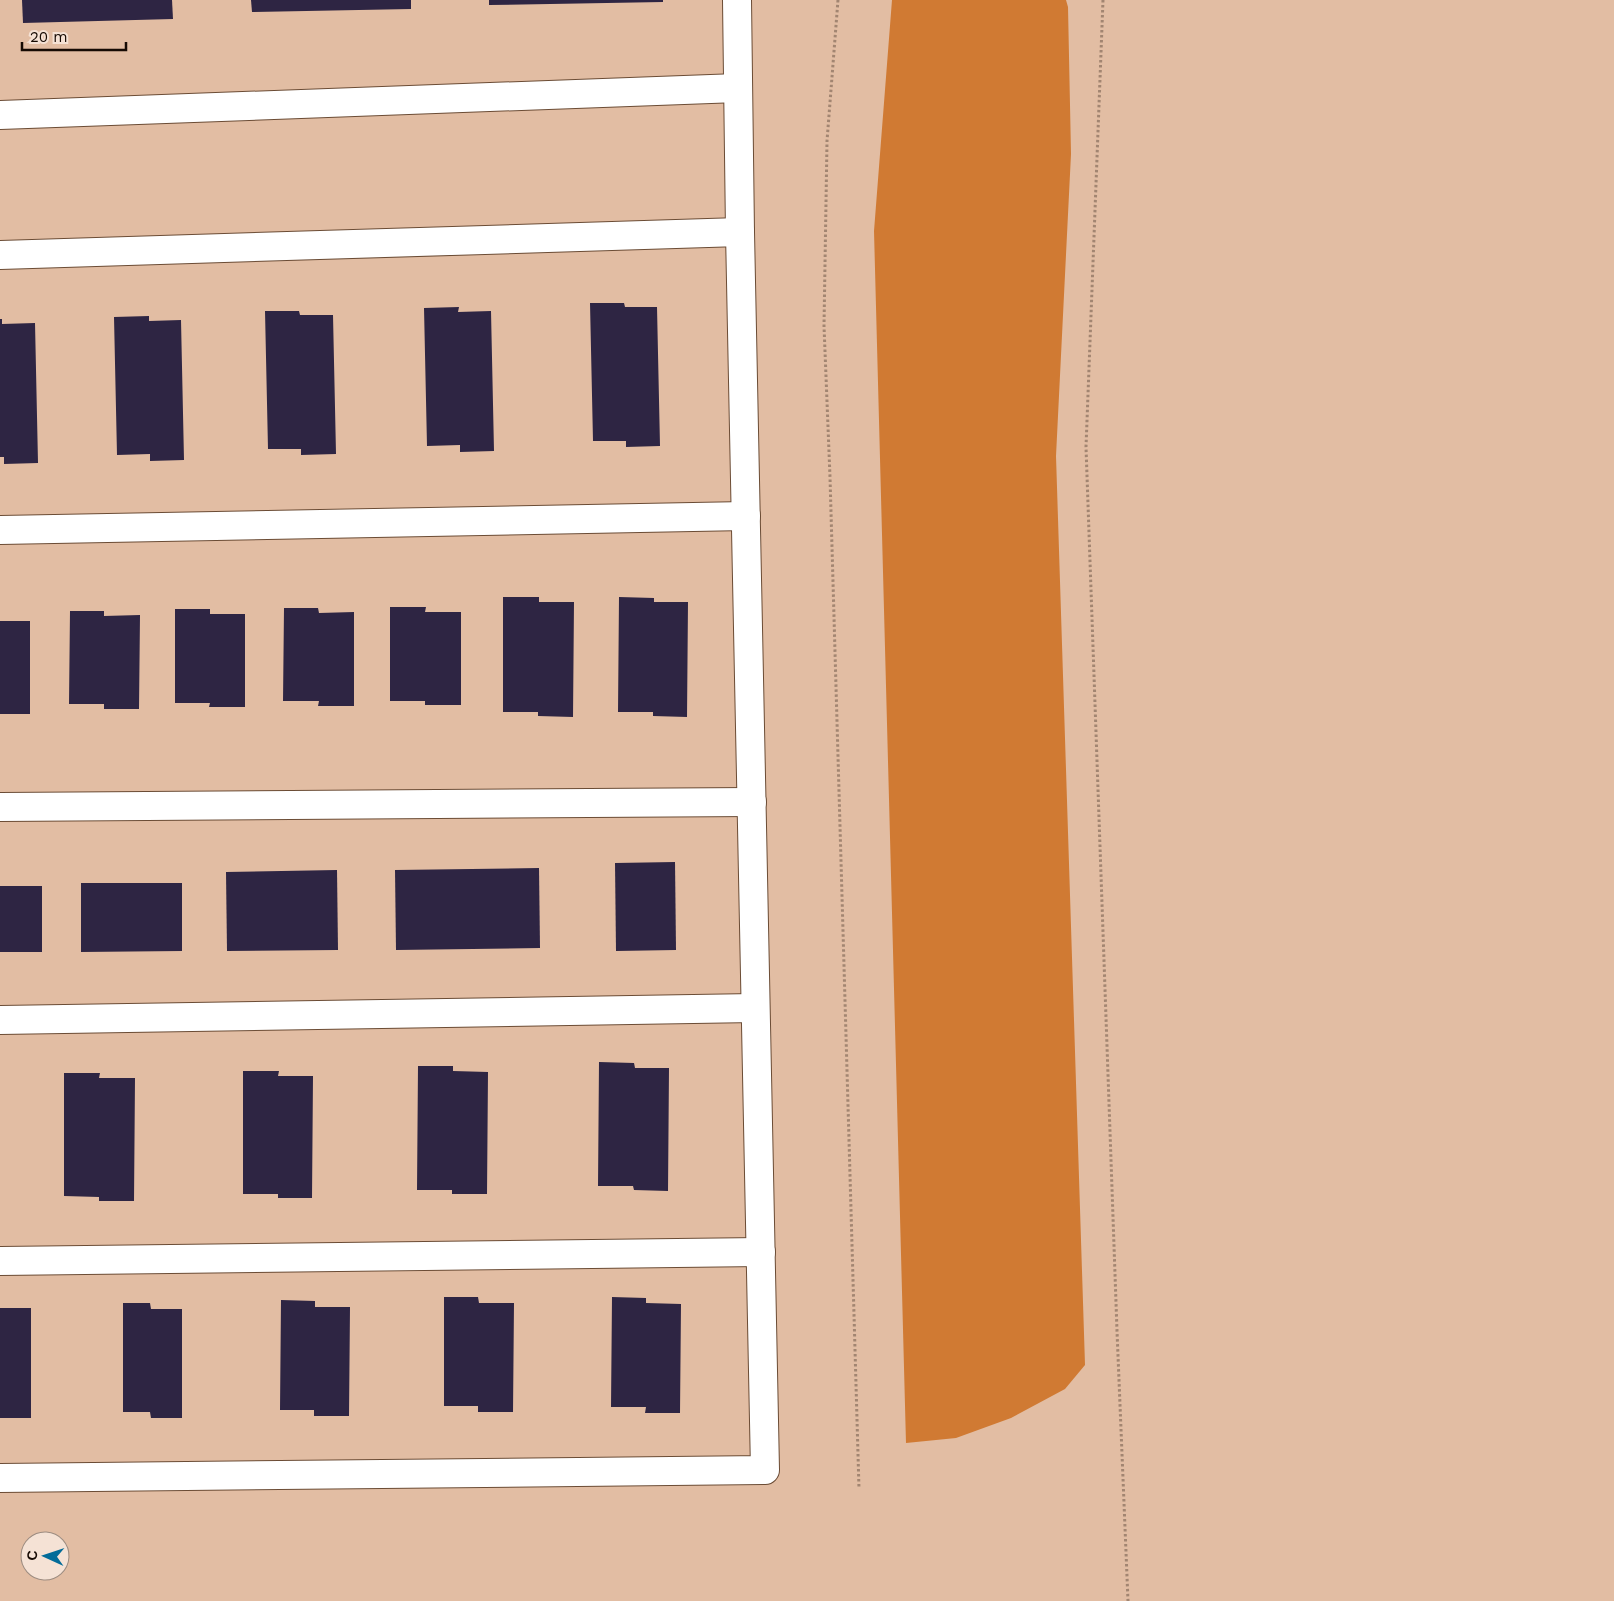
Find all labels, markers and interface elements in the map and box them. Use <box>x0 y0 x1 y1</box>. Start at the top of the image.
scale bar <box>22 20 126 52</box>
text: 20 m <box>30 28 68 46</box>
north arrow <box>20 1531 70 1581</box>
text: С <box>24 1550 40 1561</box>

